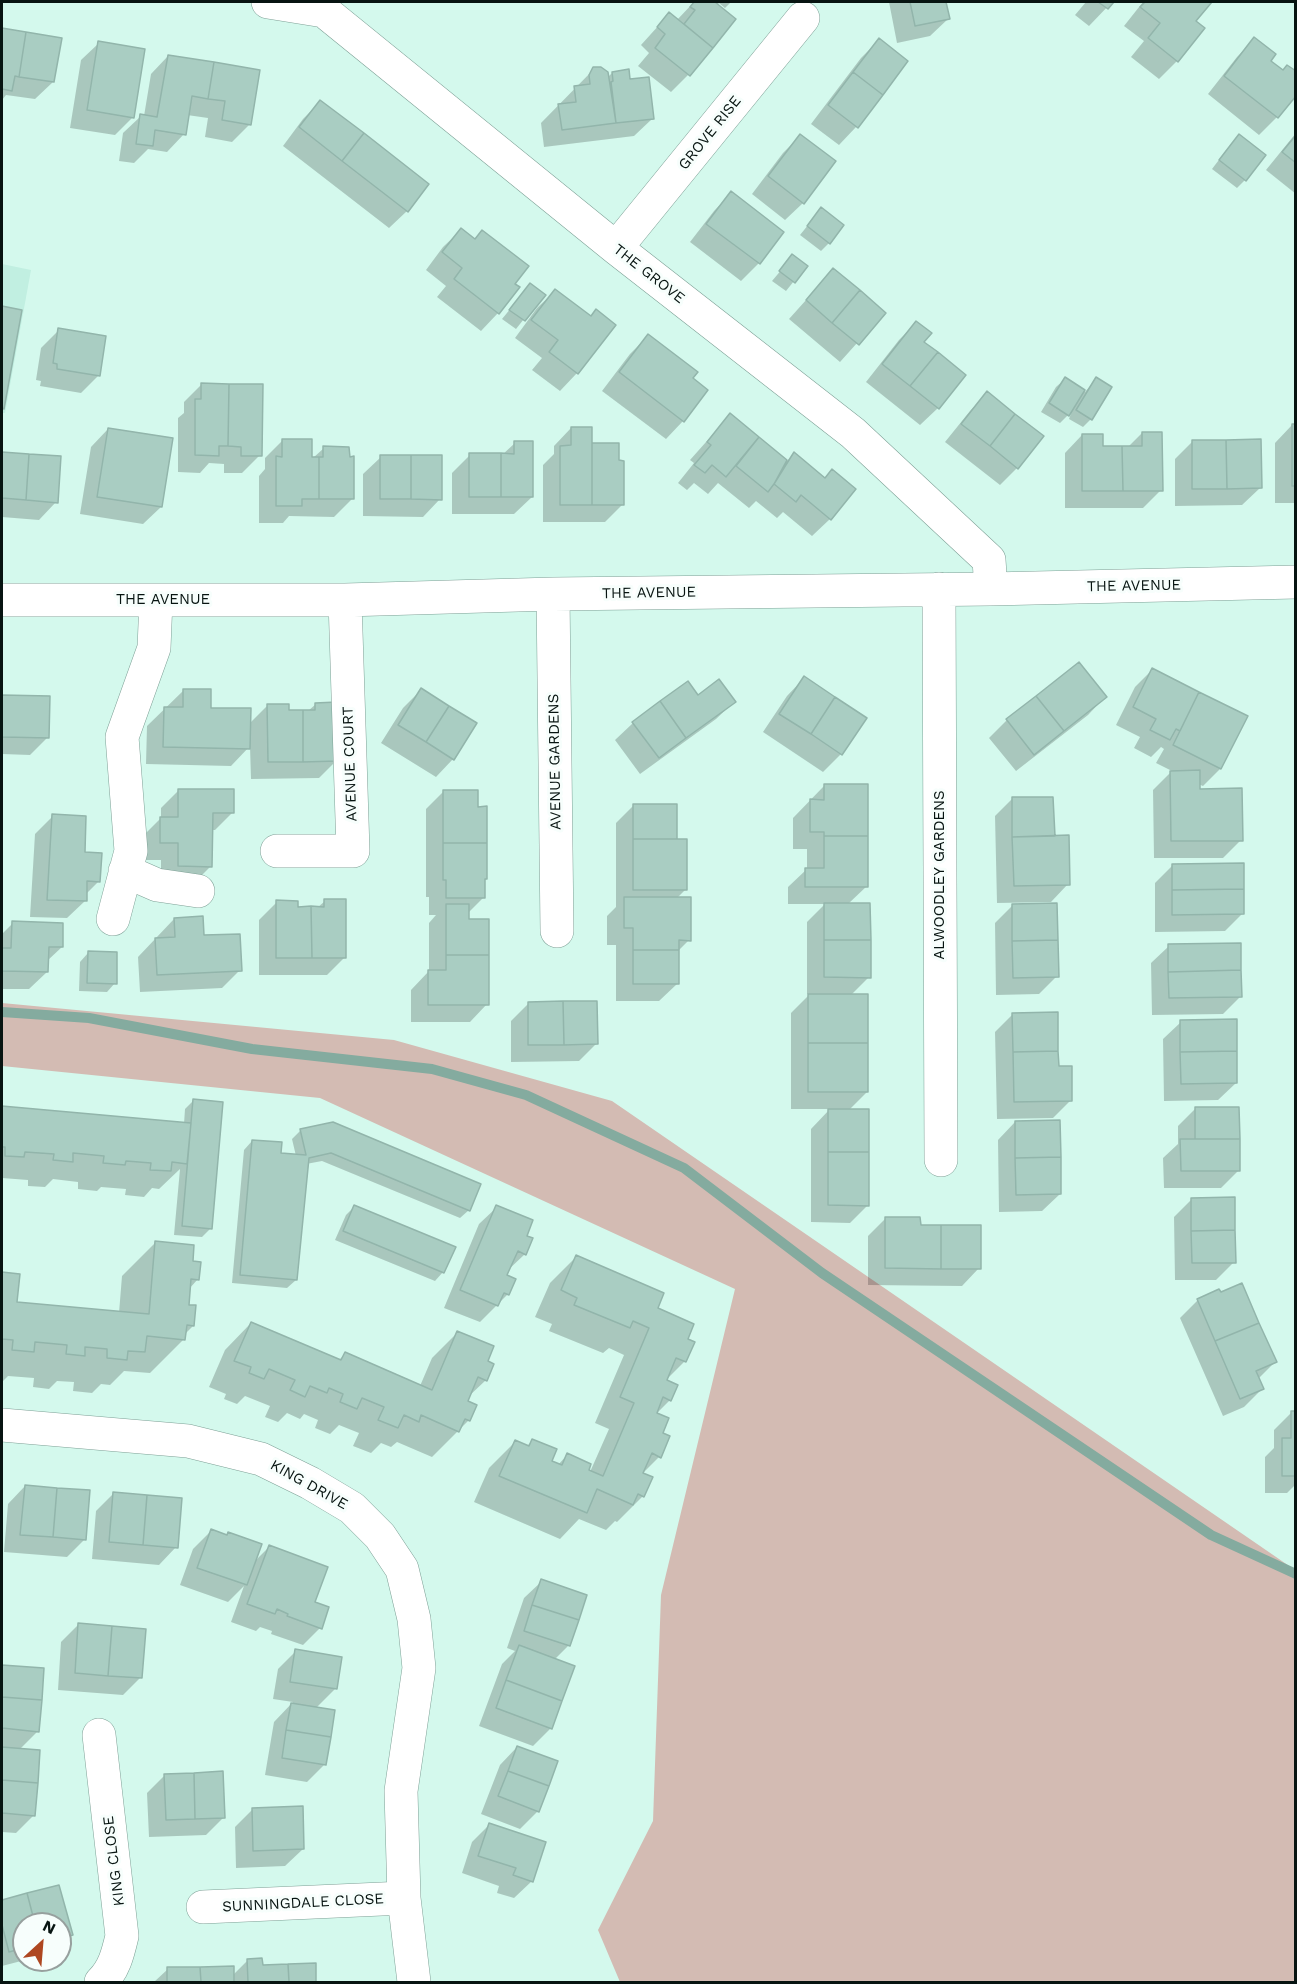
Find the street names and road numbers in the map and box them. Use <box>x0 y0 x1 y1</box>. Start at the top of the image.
street label: GROVE RISE <box>675 92 745 174</box>
street label: THE GROVE <box>610 241 688 307</box>
street label: THE AVENUE <box>1087 576 1181 596</box>
street label: THE AVENUE <box>602 583 696 603</box>
street label: THE AVENUE <box>116 591 210 609</box>
street label: AVENUE GARDENS <box>545 694 565 830</box>
street label: AVENUE COURT <box>339 706 361 822</box>
street label: ALWOODLEY GARDENS <box>931 790 949 960</box>
street label: KING DRIVE <box>267 1456 351 1514</box>
street label: KING CLOSE <box>100 1815 128 1907</box>
street label: SUNNINGDALE CLOSE <box>222 1890 384 1916</box>

